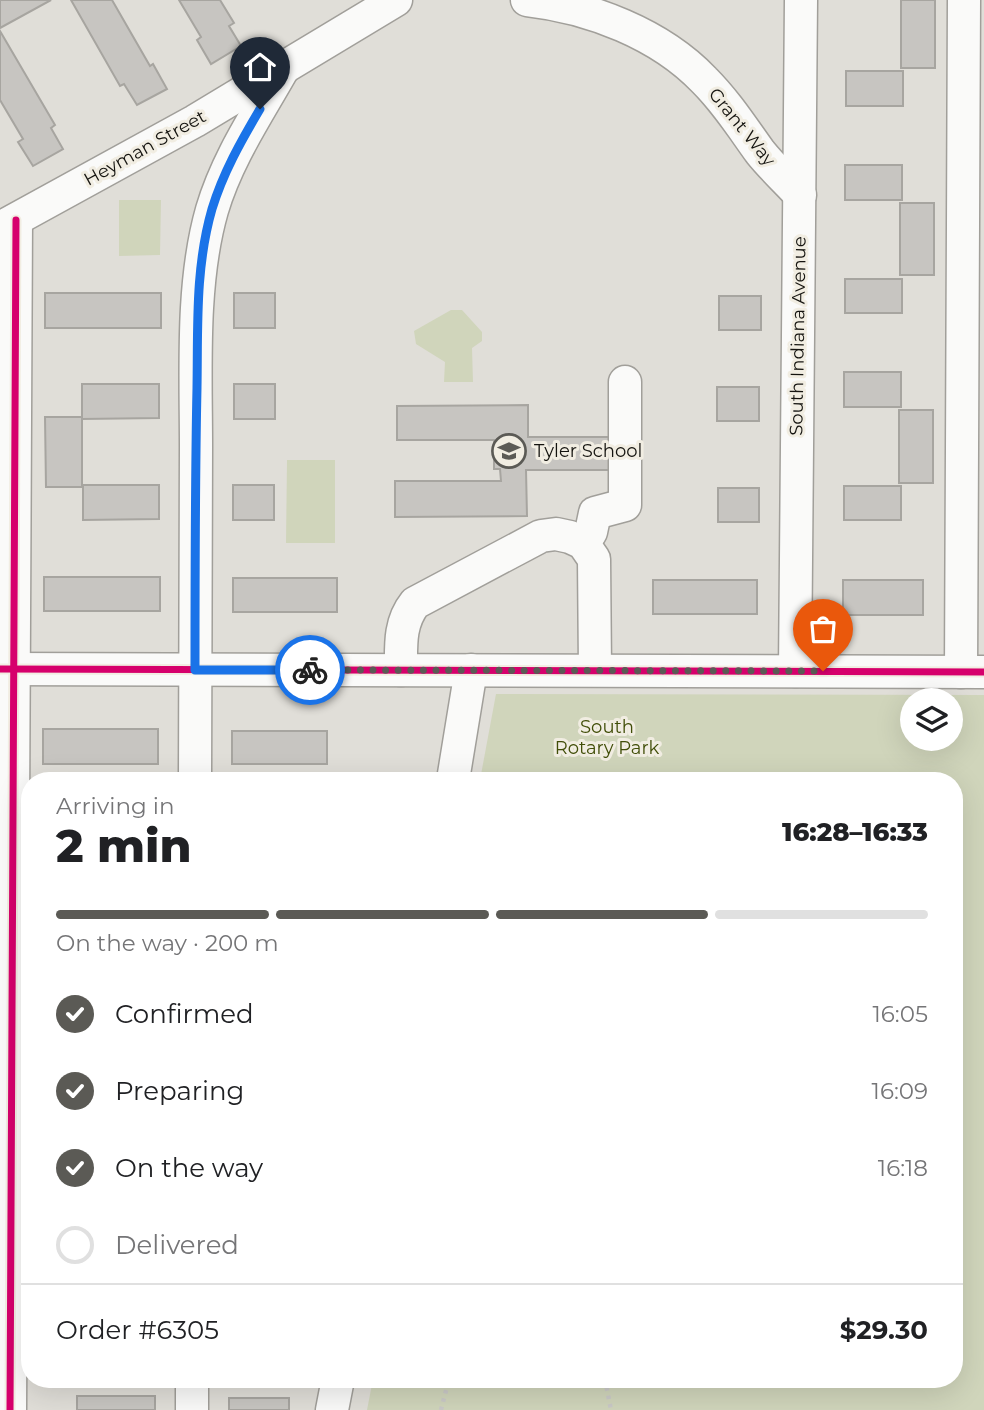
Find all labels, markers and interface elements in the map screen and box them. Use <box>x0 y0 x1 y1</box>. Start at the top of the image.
pin <box>230 37 290 109</box>
icon: home <box>241 48 279 86</box>
street label: Grant Way <box>704 83 780 171</box>
street label: Heyman Street <box>80 105 210 191</box>
street label: South Indiana Avenue <box>785 236 811 436</box>
school or university icon: Tyler School <box>490 432 528 470</box>
place label: Tyler School <box>534 440 642 462</box>
pin <box>793 599 853 671</box>
icon: bag <box>804 610 842 648</box>
courier <box>275 635 345 705</box>
icon: bike <box>291 651 329 689</box>
map controls <box>900 688 963 751</box>
button: layers <box>900 688 963 751</box>
park label: South Rotary Park <box>555 716 660 759</box>
text: Arriving in <box>56 792 175 820</box>
text: 16:28–16:33 <box>782 816 928 848</box>
text: 2 min <box>56 817 191 874</box>
text: On the way · 200 m <box>56 929 279 957</box>
icon: check <box>56 995 94 1033</box>
text: Confirmed <box>115 998 254 1030</box>
text: 16:05 <box>873 1000 928 1028</box>
icon: check <box>56 1072 94 1110</box>
text: Preparing <box>115 1075 244 1107</box>
text: 16:09 <box>872 1077 928 1105</box>
icon: check <box>56 1149 94 1187</box>
text: On the way <box>115 1152 263 1184</box>
text: 16:18 <box>878 1154 928 1182</box>
text: Delivered <box>115 1229 239 1261</box>
text: Order #6305 <box>56 1314 219 1346</box>
text: $29.30 <box>840 1314 928 1346</box>

